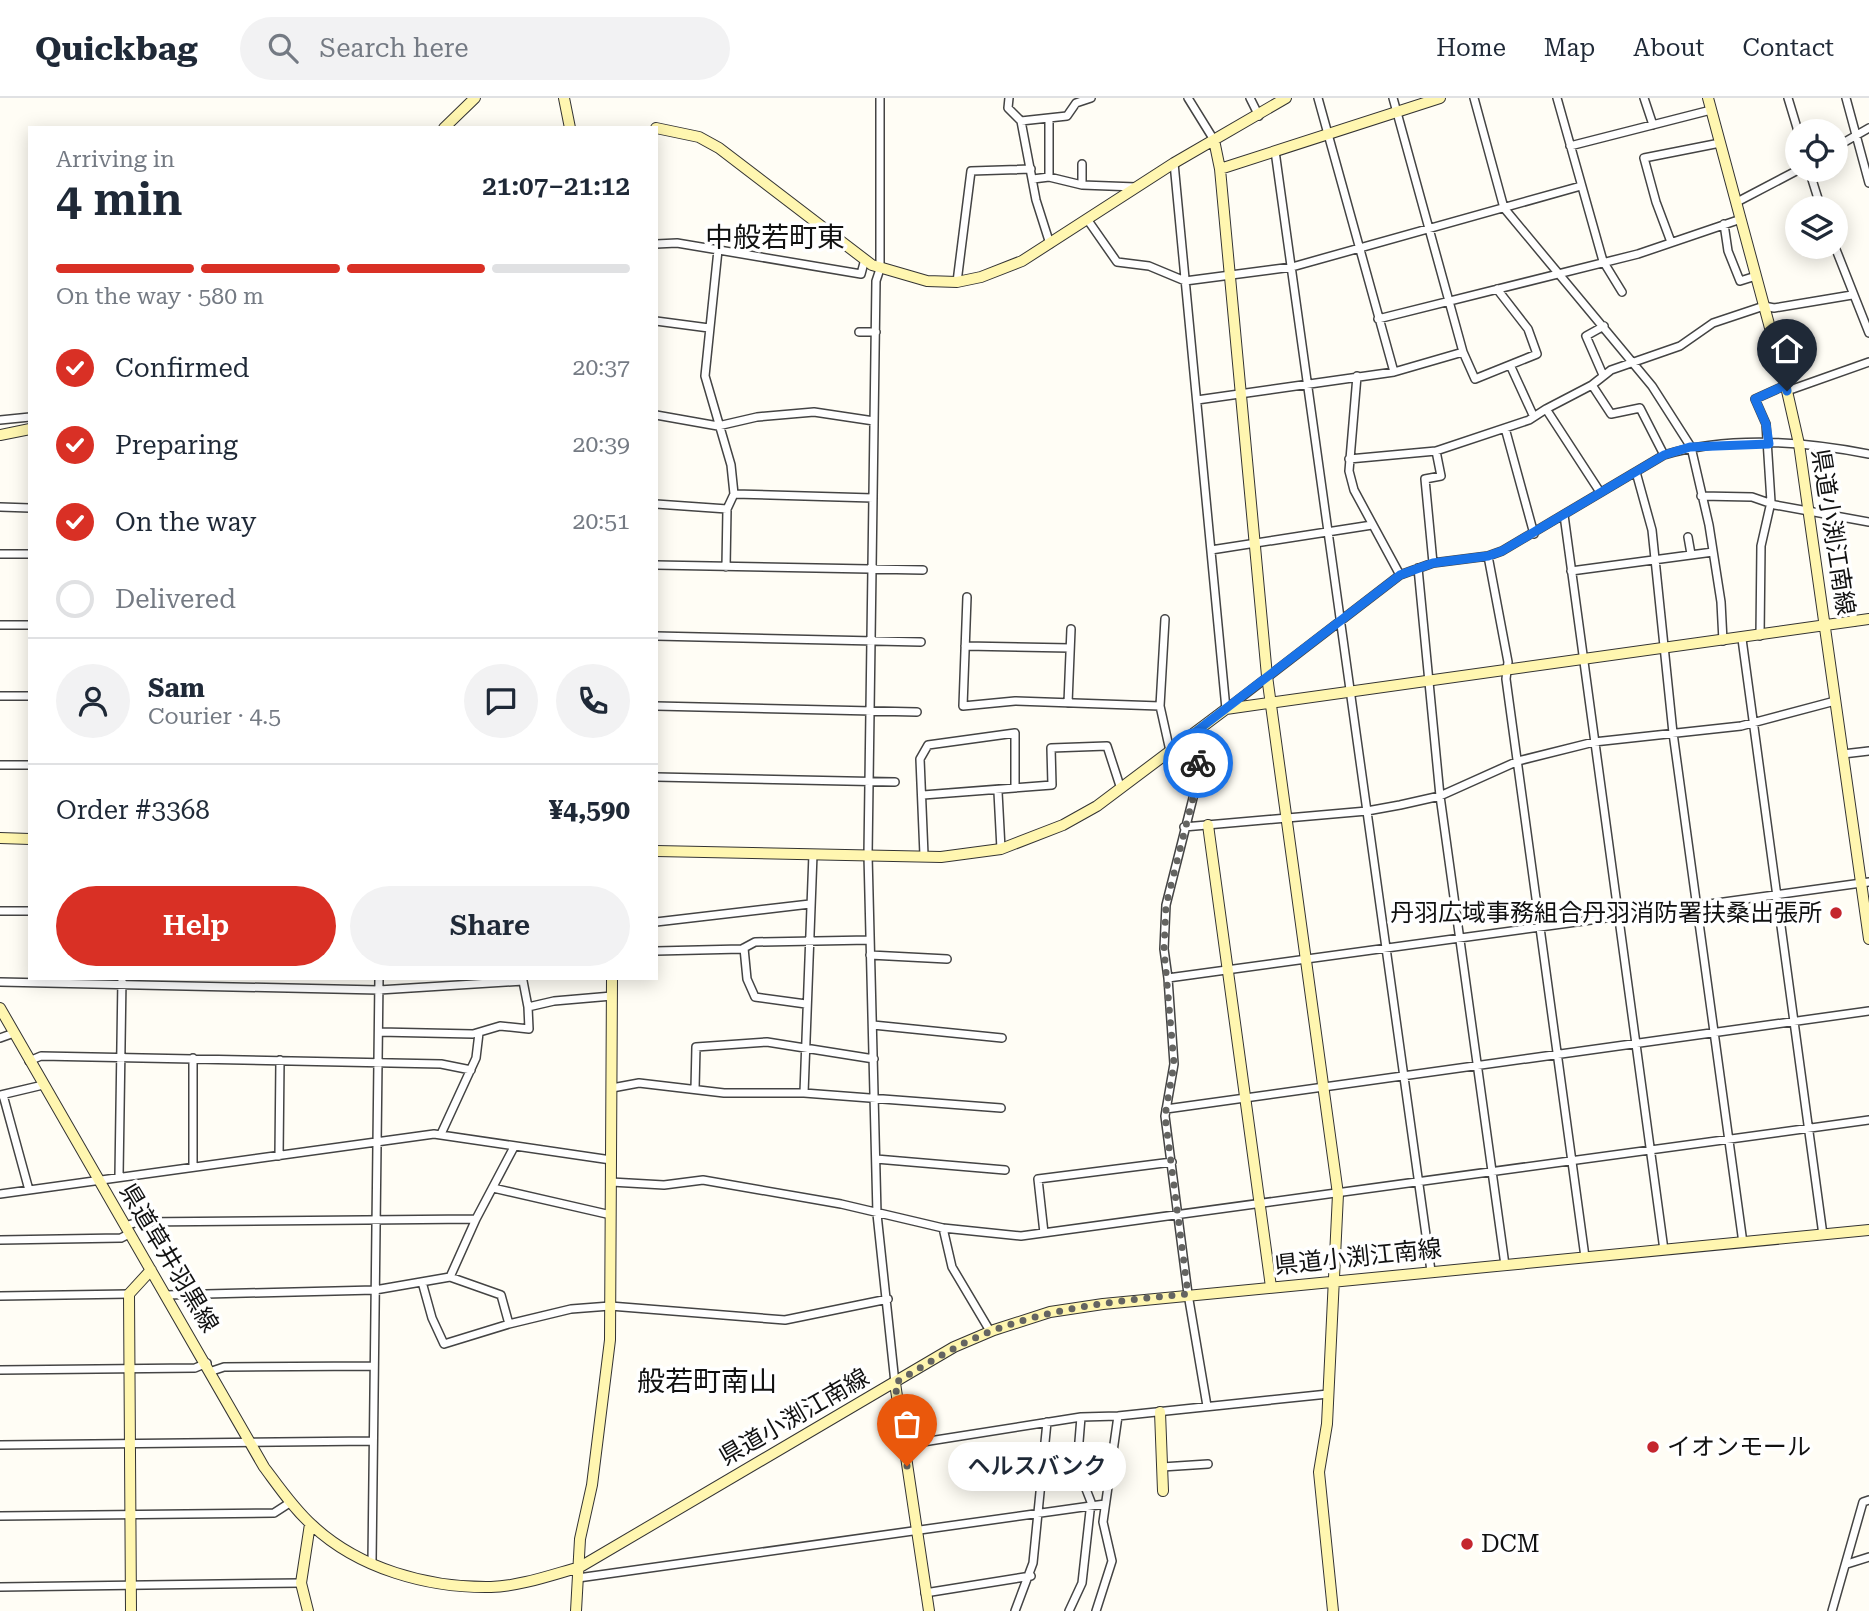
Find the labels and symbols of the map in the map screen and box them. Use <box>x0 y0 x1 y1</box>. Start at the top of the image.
district label: 中般若町東 <box>705 221 845 254</box>
pin <box>1757 319 1817 391</box>
street label: 県道小渕江南線 <box>1806 447 1860 617</box>
courier <box>1163 728 1233 798</box>
place label: 丹羽広域事務組合丹羽消防署扶桑出張所 <box>1390 899 1822 927</box>
marker: 丹羽広域事務組合丹羽消防署扶桑出張所 <box>1828 905 1844 921</box>
street label: 県道草井羽黒線 <box>114 1179 224 1337</box>
street label: 県道小渕江南線 <box>1273 1234 1443 1280</box>
street label: 県道小渕江南線 <box>714 1363 874 1471</box>
district label: 般若町南山 <box>637 1365 777 1398</box>
pin <box>877 1394 937 1466</box>
place label: イオンモール <box>1667 1433 1811 1461</box>
marker: イオンモール <box>1645 1439 1661 1455</box>
callout: ヘルスバンク <box>949 1442 1128 1490</box>
place label: DCM <box>1481 1530 1540 1558</box>
marker: DCM <box>1459 1536 1475 1552</box>

